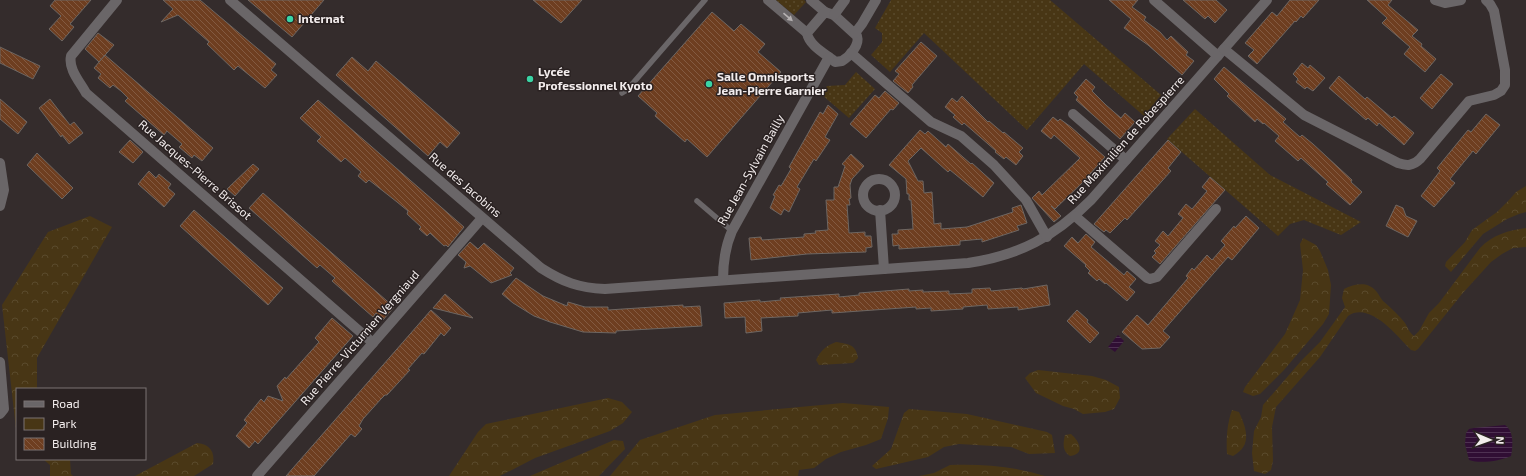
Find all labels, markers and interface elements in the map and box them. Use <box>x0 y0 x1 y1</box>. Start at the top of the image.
place label: Internat <box>298 11 345 25</box>
one-way arrow <box>782 12 793 21</box>
marker: Internat <box>285 14 295 24</box>
place label: Lycée Professionnel Kyoto <box>538 64 653 93</box>
place label: Salle Omnisports Jean-Pierre Garnier <box>717 69 826 97</box>
street label: Rue Maximilien de Robespierre <box>1064 72 1187 206</box>
marker: Lycée Professionnel Kyoto <box>525 74 535 84</box>
marker: Salle Omnisports Jean-Pierre Garnier <box>704 79 714 89</box>
street label: Rue Jean-Sylvain Bailly <box>714 111 787 227</box>
street label: Rue Jacques-Pierre Brissot <box>136 116 255 222</box>
street label: Rue des Jacobins <box>427 149 505 220</box>
street label: Rue Pierre-Victurnien Vergniaud <box>297 267 422 408</box>
legend <box>16 388 146 460</box>
text: Road <box>52 396 80 410</box>
text: Park <box>52 416 77 430</box>
north arrow <box>1470 420 1510 460</box>
text: Building <box>52 436 97 450</box>
text: N <box>1494 436 1507 445</box>

